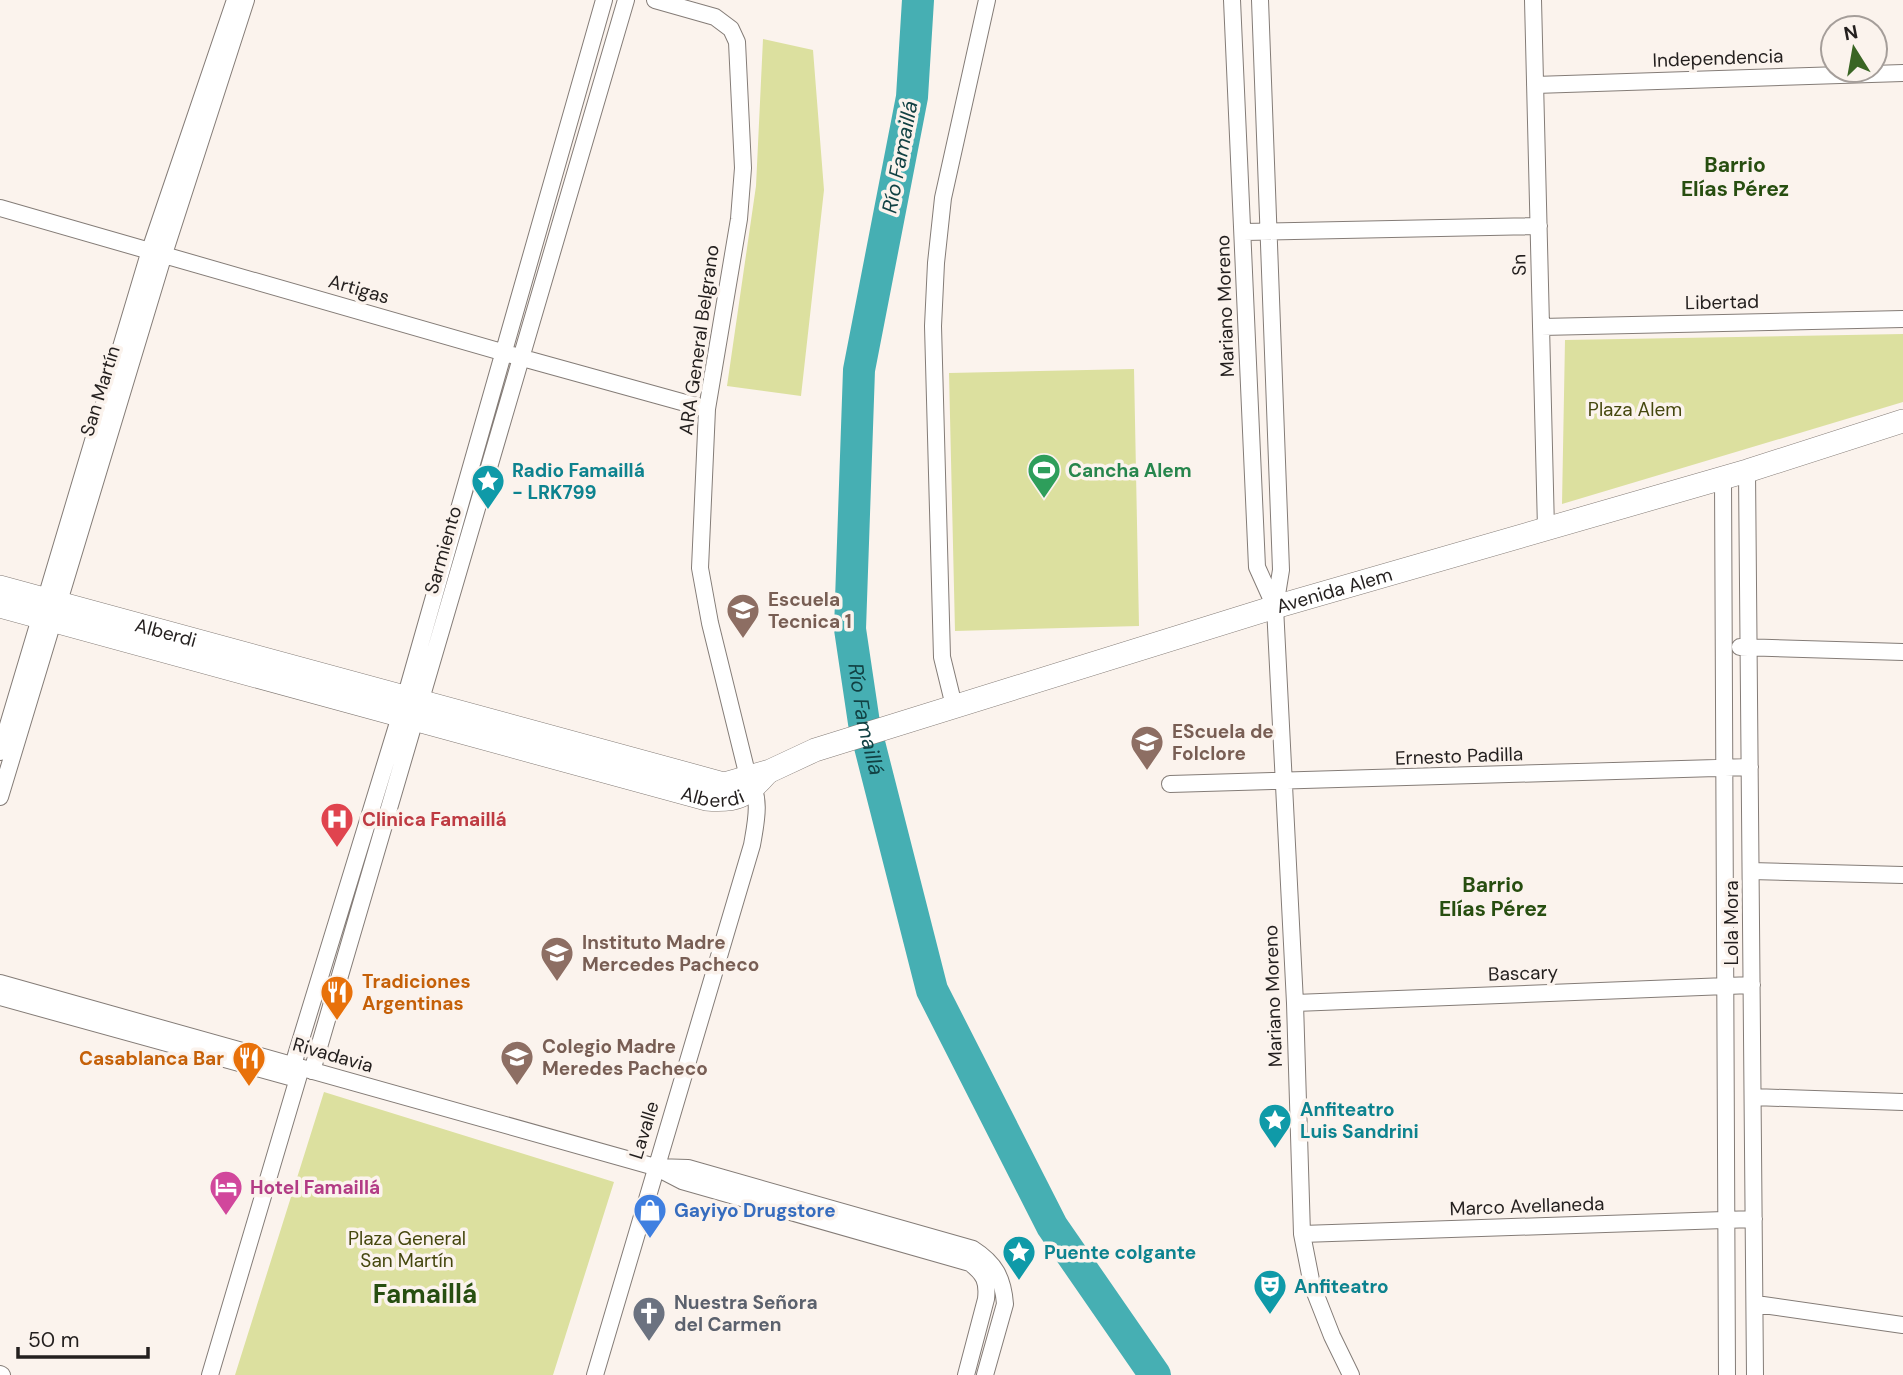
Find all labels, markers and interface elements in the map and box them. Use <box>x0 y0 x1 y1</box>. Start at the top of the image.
north arrow <box>1819 14 1889 84</box>
text: N <box>1842 19 1860 46</box>
street label: Independencia <box>1652 43 1784 73</box>
water label: Río Famaillá <box>875 98 925 216</box>
district label: Barrio Elías Pérez <box>1681 151 1789 203</box>
street label: Mariano Moreno <box>1210 234 1240 378</box>
street label: ARA General Belgrano <box>673 243 725 437</box>
street label: Sn <box>1506 254 1532 276</box>
street label: Artigas <box>326 268 392 310</box>
street label: Libertad <box>1685 289 1759 315</box>
street label: San Martín <box>74 343 126 439</box>
park label: Plaza Alem <box>1588 397 1682 422</box>
sports icon: Cancha Alem <box>1025 451 1063 500</box>
place label: Radio Famaillá - LRK799 <box>512 458 645 505</box>
place label: Cancha Alem <box>1068 458 1192 483</box>
place icon: Radio Famaillá - LRK799 <box>469 462 507 511</box>
street label: Sarmiento <box>419 503 467 597</box>
street label: Avenida Alem <box>1273 561 1395 619</box>
place label: Escuela Tecnica 1 <box>768 587 852 634</box>
school or university icon: Escuela Tecnica 1 <box>724 591 762 640</box>
street label: Alberdi <box>132 612 200 652</box>
water label: Río Famaillá <box>841 661 891 778</box>
place label: EScuela de Folclore <box>1172 719 1274 766</box>
school or university icon: EScuela de Folclore <box>1128 723 1166 772</box>
street label: Ernesto Padilla <box>1394 741 1524 771</box>
street label: Alberdi <box>678 780 748 812</box>
hospital icon: Clinica Famaillá <box>318 800 356 849</box>
place label: Clinica Famaillá <box>362 807 507 832</box>
district label: Barrio Elías Pérez <box>1439 871 1547 923</box>
street label: Lola Mora <box>1719 880 1744 966</box>
street label: Mariano Moreno <box>1258 924 1288 1068</box>
place label: Instituto Madre Mercedes Pacheco <box>582 930 759 977</box>
school or university icon: Instituto Madre Mercedes Pacheco <box>538 934 576 983</box>
street label: Bascary <box>1488 959 1559 987</box>
place label: Tradiciones Argentinas <box>362 969 471 1016</box>
restaurant icon: Tradiciones Argentinas <box>318 973 356 1022</box>
street label: Rivadavia <box>290 1032 376 1078</box>
place label: Colegio Madre Meredes Pacheco <box>542 1034 708 1081</box>
school or university icon: Colegio Madre Meredes Pacheco <box>498 1038 536 1087</box>
restaurant icon: Casablanca Bar <box>230 1039 268 1088</box>
place label: Casablanca Bar <box>79 1046 224 1071</box>
place label: Anfiteatro Luis Sandrini <box>1300 1097 1419 1144</box>
street label: Lavalle <box>623 1098 665 1162</box>
place icon: Anfiteatro Luis Sandrini <box>1256 1101 1294 1150</box>
hotel icon: Hotel Famaillá <box>207 1168 245 1217</box>
place label: Hotel Famaillá <box>250 1175 380 1200</box>
shop icon: Gayiyo Drugstore <box>631 1191 669 1240</box>
street label: Marco Avellaneda <box>1449 1191 1605 1221</box>
place label: Gayiyo Drugstore <box>674 1198 836 1223</box>
park label: Plaza General San Martín <box>348 1226 466 1273</box>
place icon: Puente colgante <box>1000 1233 1038 1282</box>
place label: Puente colgante <box>1044 1240 1196 1265</box>
theatre icon: Anfiteatro <box>1251 1267 1289 1316</box>
place label: Anfiteatro <box>1294 1274 1389 1299</box>
district label: Famaillá <box>373 1277 477 1311</box>
place label: Nuestra Señora del Carmen <box>674 1290 818 1337</box>
church icon: Nuestra Señora del Carmen <box>630 1294 668 1343</box>
scale bar <box>18 1316 147 1360</box>
text: 50 m <box>28 1326 79 1354</box>

